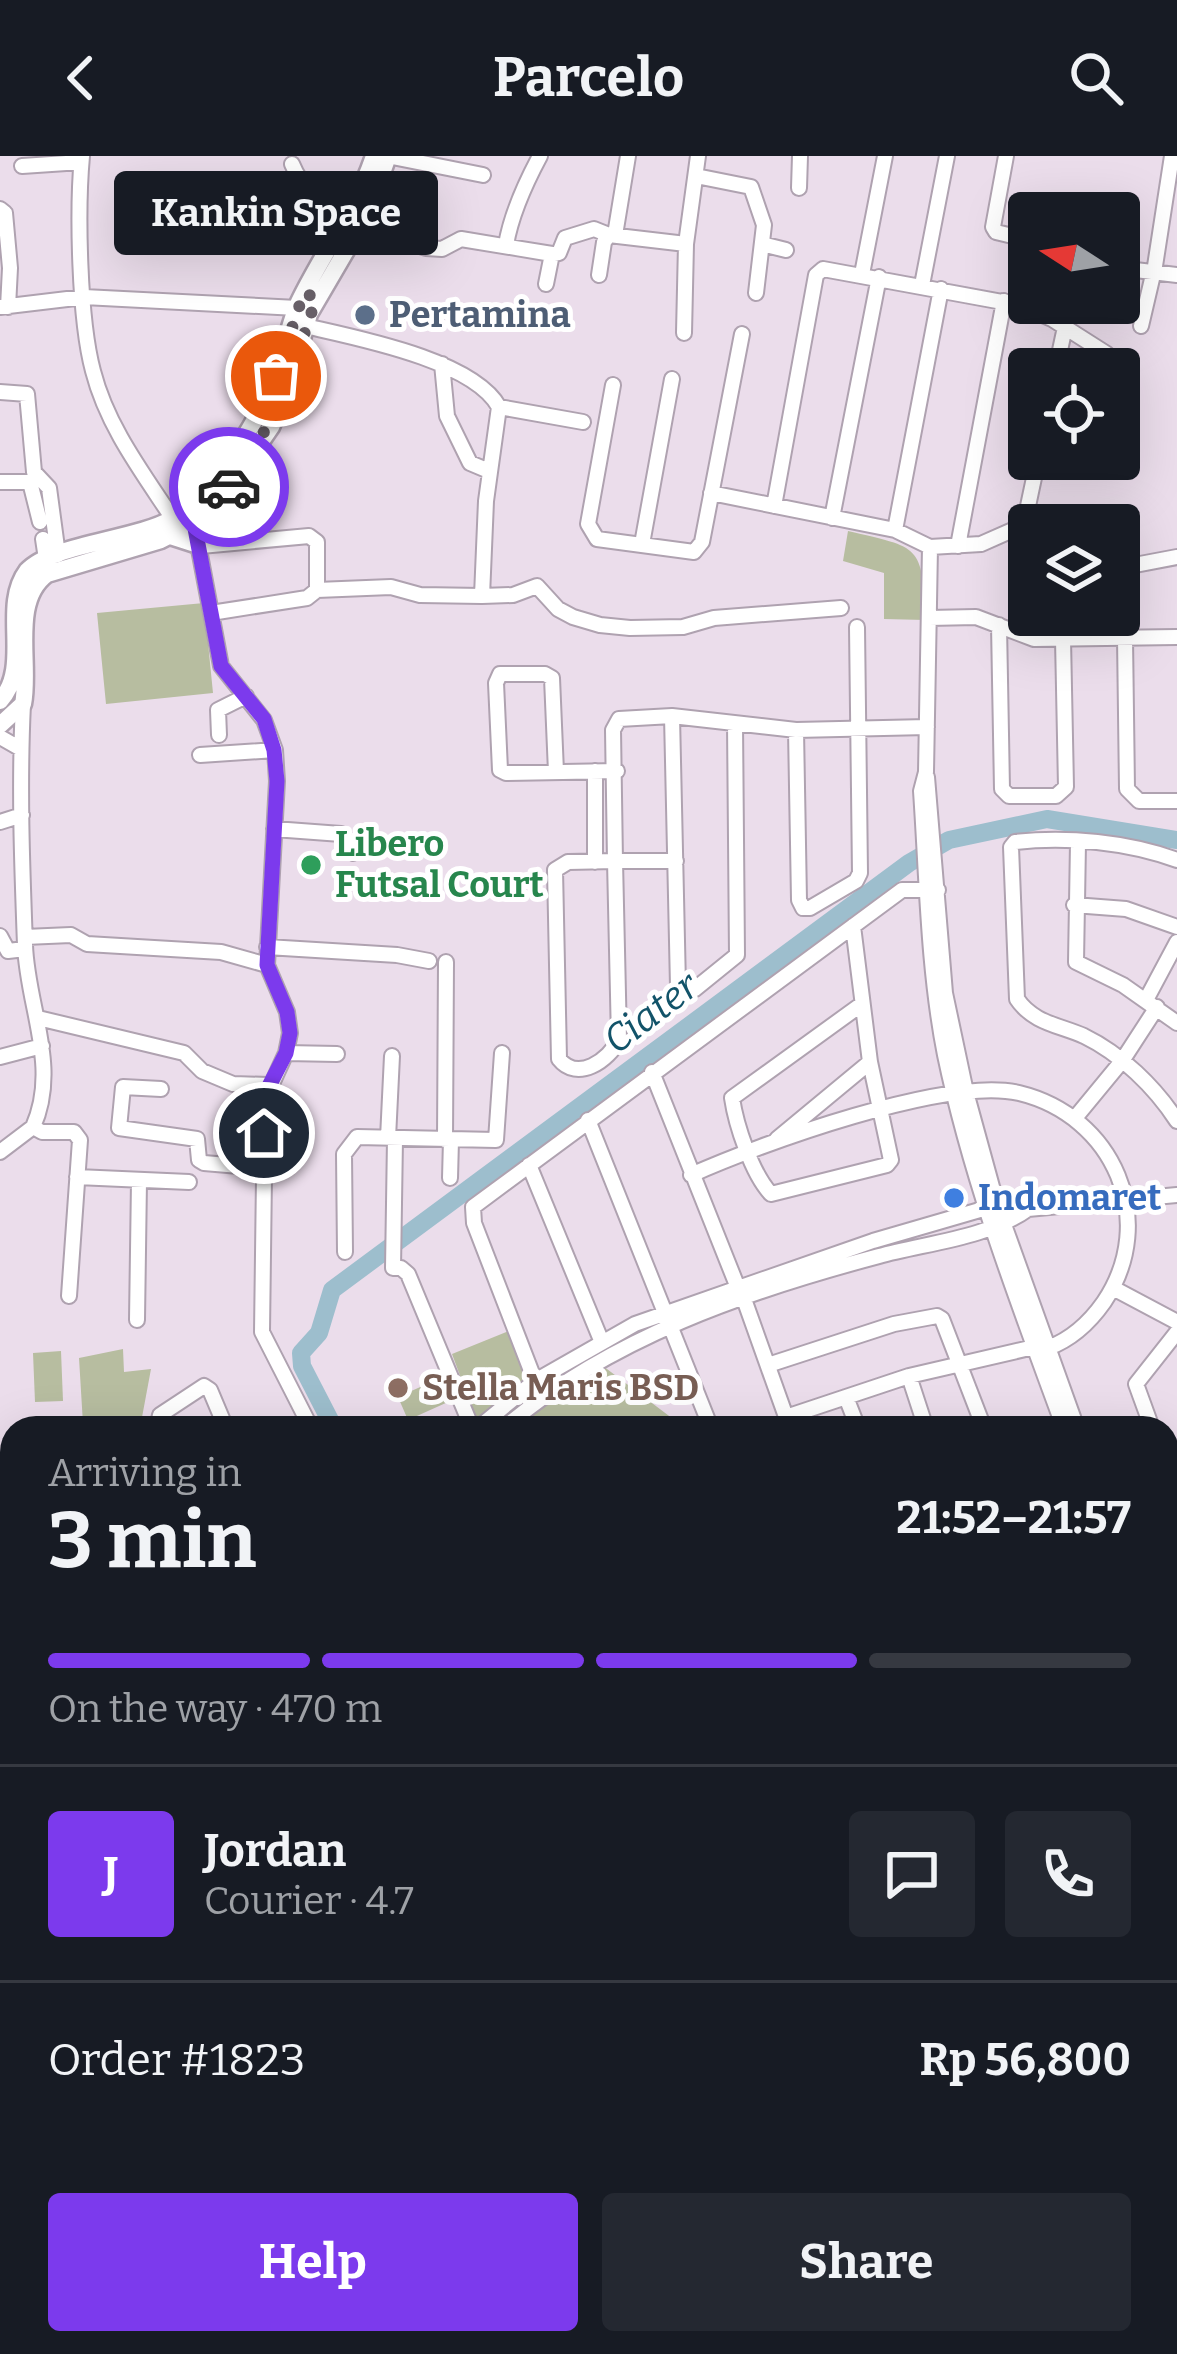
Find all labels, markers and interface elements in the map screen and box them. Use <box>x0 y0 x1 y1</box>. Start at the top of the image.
icon: back <box>48 45 114 111</box>
icon: search <box>1063 45 1129 111</box>
text: Parcelo <box>493 46 684 110</box>
callout: Kankin Space <box>114 172 438 256</box>
text: Kankin Space <box>151 190 401 236</box>
north arrow <box>1008 192 1140 324</box>
map controls <box>1008 192 1140 636</box>
place label: Pertamina <box>389 293 571 337</box>
marker: Pertamina <box>352 302 378 328</box>
pin <box>225 325 327 427</box>
icon: bag <box>243 343 309 409</box>
button: locate <box>1008 348 1140 480</box>
courier <box>169 427 289 547</box>
icon: car <box>196 454 262 520</box>
button: layers <box>1008 504 1140 636</box>
place label: Libero Futsal Court <box>335 822 544 907</box>
marker: Libero Futsal Court <box>298 852 324 878</box>
water label: Ciater <box>595 962 709 1063</box>
pin <box>213 1082 315 1184</box>
icon: home <box>231 1100 297 1166</box>
place label: Indomaret <box>978 1176 1162 1220</box>
marker: Indomaret <box>941 1185 967 1211</box>
place label: Stella Maris BSD <box>422 1366 699 1410</box>
marker: Stella Maris BSD <box>385 1375 411 1401</box>
text: Arriving in <box>48 1450 242 1496</box>
text: 21:52–21:57 <box>896 1491 1131 1545</box>
text: 3 min <box>48 1494 256 1588</box>
text: On the way · 470 m <box>48 1686 382 1732</box>
button: chat <box>849 1811 975 1937</box>
button: phone <box>1005 1811 1131 1937</box>
text: Jordan <box>204 1824 346 1878</box>
text: J <box>103 1847 119 1901</box>
text: Courier · 4.7 <box>204 1878 414 1924</box>
text: Order #1823 <box>48 2033 305 2087</box>
text: Rp 56,800 <box>919 2033 1131 2087</box>
button: Help <box>48 2193 578 2331</box>
button: Share <box>602 2193 1131 2331</box>

